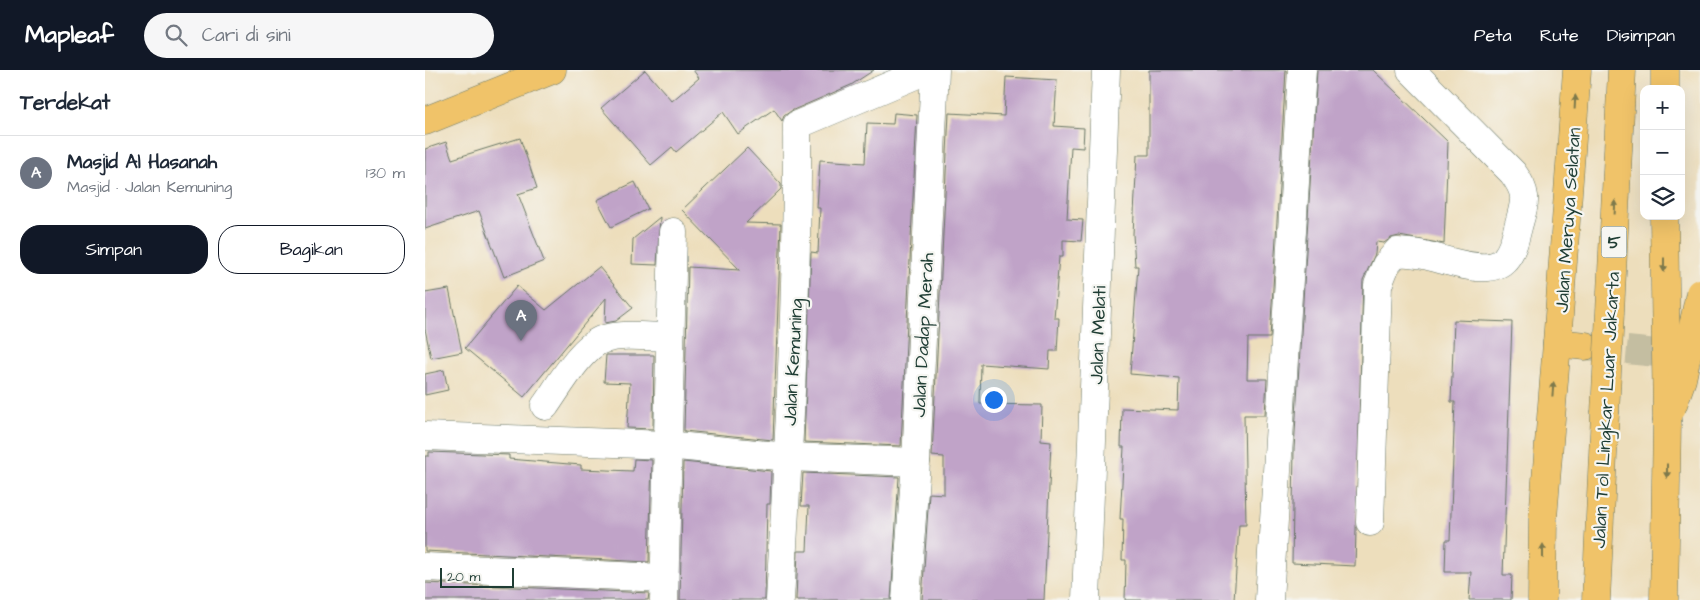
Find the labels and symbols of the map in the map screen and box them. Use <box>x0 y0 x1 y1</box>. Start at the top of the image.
one-way arrow <box>1572 94 1580 110</box>
street label: Jalan Meruya Selatan <box>1549 127 1589 314</box>
one-way arrow <box>1612 199 1620 215</box>
road number: 5 <box>1601 226 1627 258</box>
street label: Jalan Dadap Merah <box>906 252 941 418</box>
one-way arrow <box>1660 257 1668 273</box>
street label: Jalan Tol Lingkar Luar Jakarta <box>1586 271 1628 549</box>
street label: Jalan Melati <box>1083 285 1114 385</box>
street label: Jalan Kemuning <box>777 298 811 426</box>
pin: A <box>505 300 537 341</box>
one-way arrow <box>1550 381 1558 397</box>
your location <box>981 387 1007 413</box>
one-way arrow <box>1663 463 1671 479</box>
one-way arrow <box>1539 543 1547 559</box>
scale bar <box>440 565 514 588</box>

